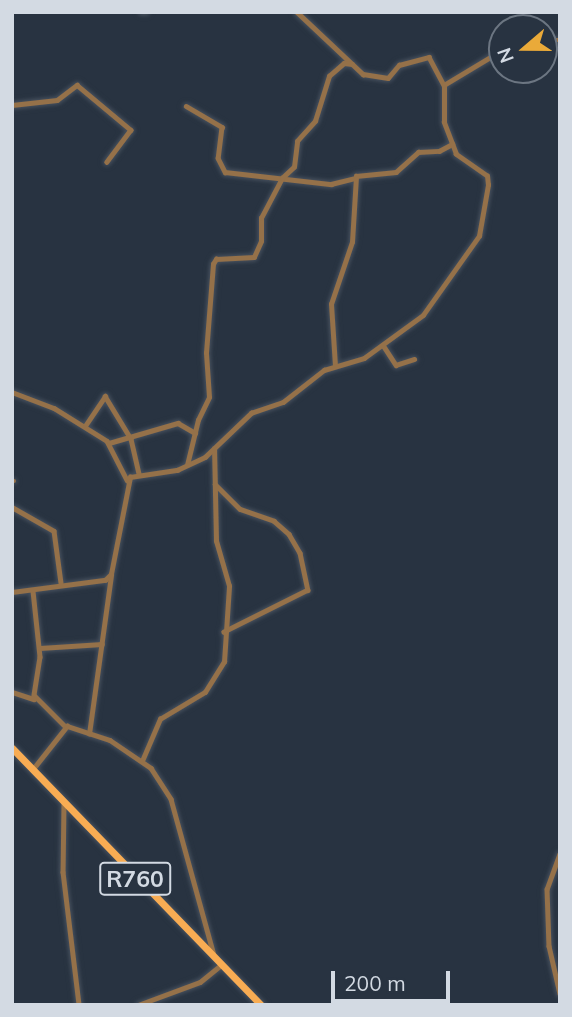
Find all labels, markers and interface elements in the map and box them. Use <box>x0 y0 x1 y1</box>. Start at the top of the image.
north arrow <box>488 14 558 84</box>
text: N <box>491 45 519 66</box>
road number: R760 <box>98 860 172 898</box>
scale bar <box>334 958 453 1002</box>
text: 200 m <box>344 970 406 996</box>

